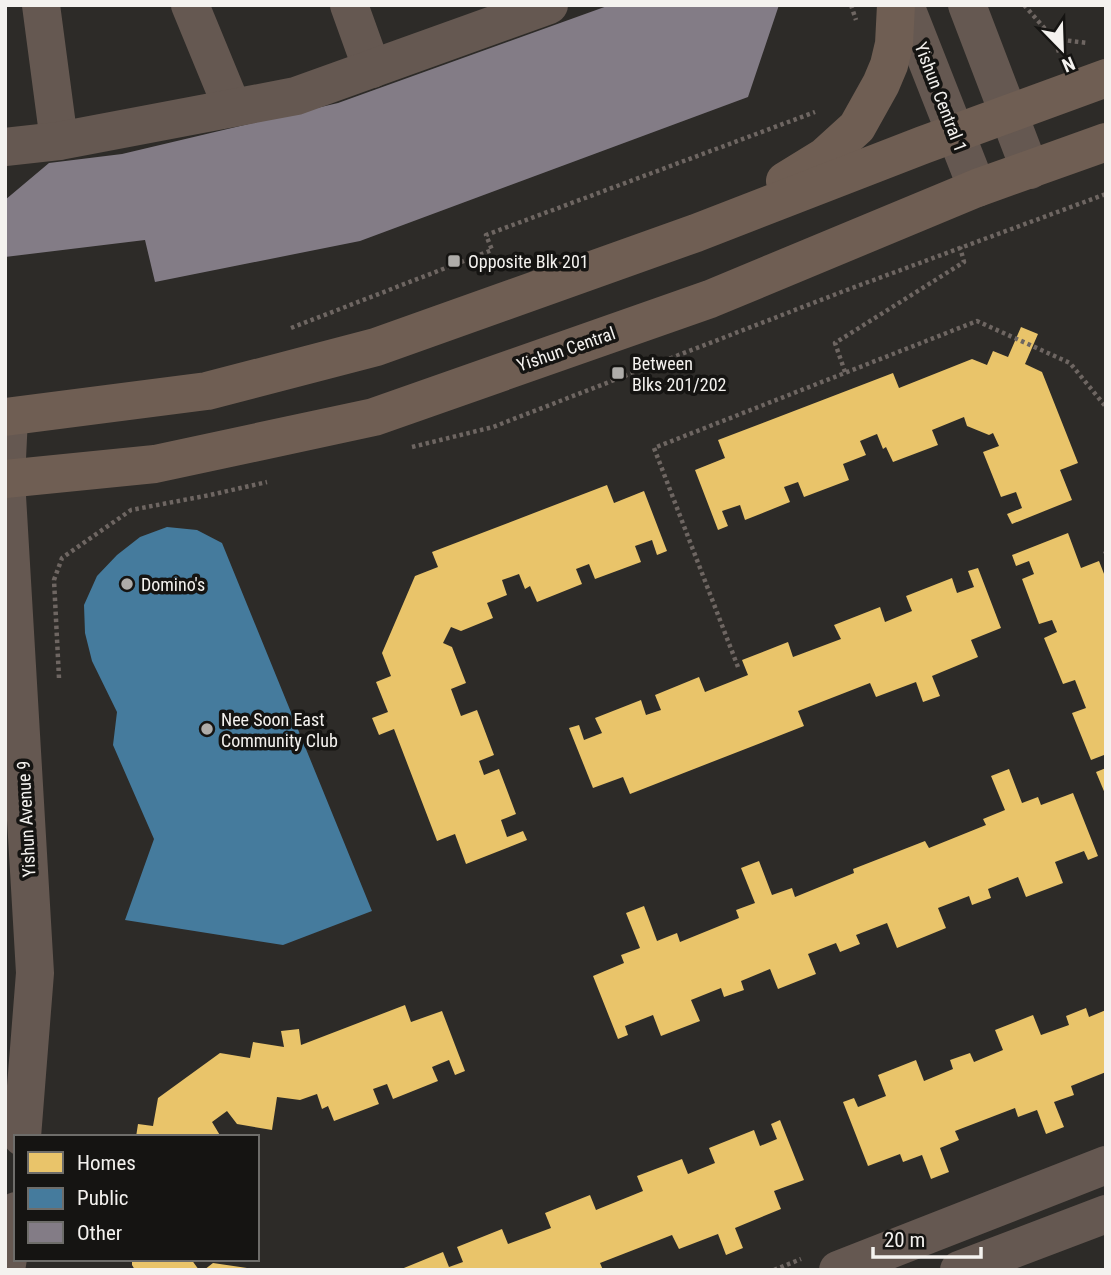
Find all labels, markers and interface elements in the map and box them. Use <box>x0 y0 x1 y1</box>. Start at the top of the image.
north arrow <box>1027 14 1097 84</box>
street label: Yishun Central 1 <box>910 39 972 155</box>
text: N <box>1059 51 1078 77</box>
place label: Opposite Blk 201 <box>468 251 589 272</box>
marker: Opposite Blk 201 <box>446 253 462 269</box>
street label: Yishun Central <box>514 322 618 376</box>
place label: Between Blks 201/202 <box>632 353 727 395</box>
marker: Between Blks 201/202 <box>610 365 626 381</box>
place label: Domino's <box>141 574 205 595</box>
marker: Domino's <box>119 576 135 592</box>
place label: Nee Soon East Community Club <box>221 709 338 751</box>
marker: Nee Soon East Community Club <box>199 721 215 737</box>
street label: Yishun Avenue 9 <box>12 760 40 878</box>
legend <box>14 1135 259 1261</box>
text: Homes <box>77 1151 136 1175</box>
text: Public <box>77 1186 129 1210</box>
scale bar <box>873 1216 982 1260</box>
text: Other <box>77 1221 122 1245</box>
text: 20 m <box>884 1228 925 1252</box>

